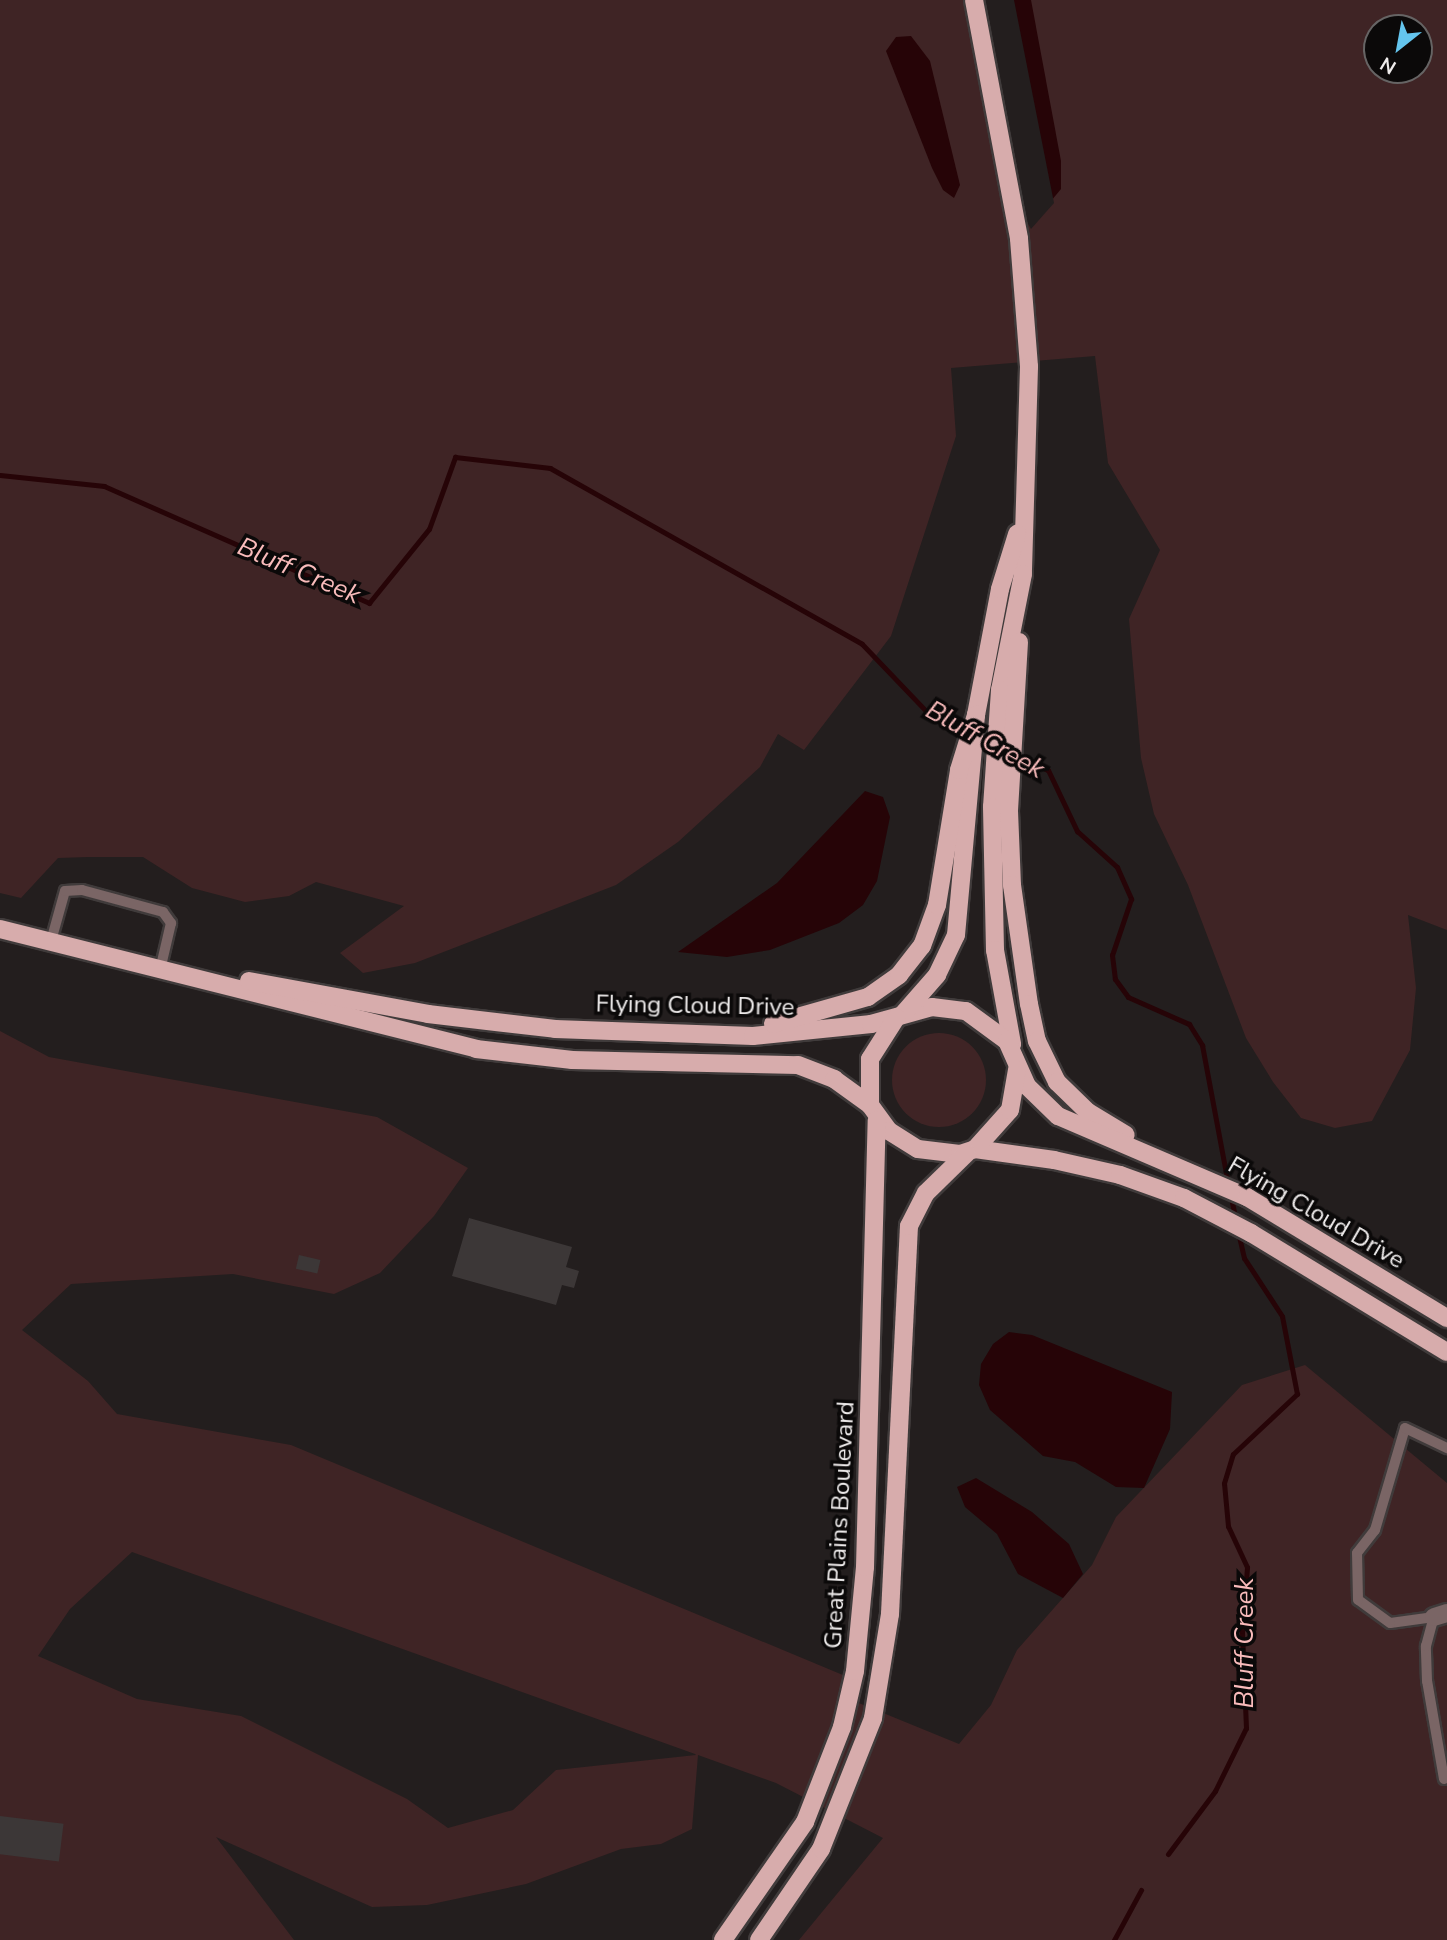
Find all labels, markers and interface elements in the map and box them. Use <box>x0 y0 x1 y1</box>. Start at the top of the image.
north arrow <box>1363 14 1433 84</box>
text: N <box>1375 50 1401 80</box>
water label: Bluff Creek <box>233 531 365 611</box>
water label: Bluff Creek <box>920 695 1050 785</box>
street label: Flying Cloud Drive <box>595 990 795 1022</box>
street label: Flying Cloud Drive <box>1223 1151 1409 1275</box>
street label: Great Plains Boulevard <box>819 1401 861 1649</box>
water label: Bluff Creek <box>1229 1578 1261 1708</box>

